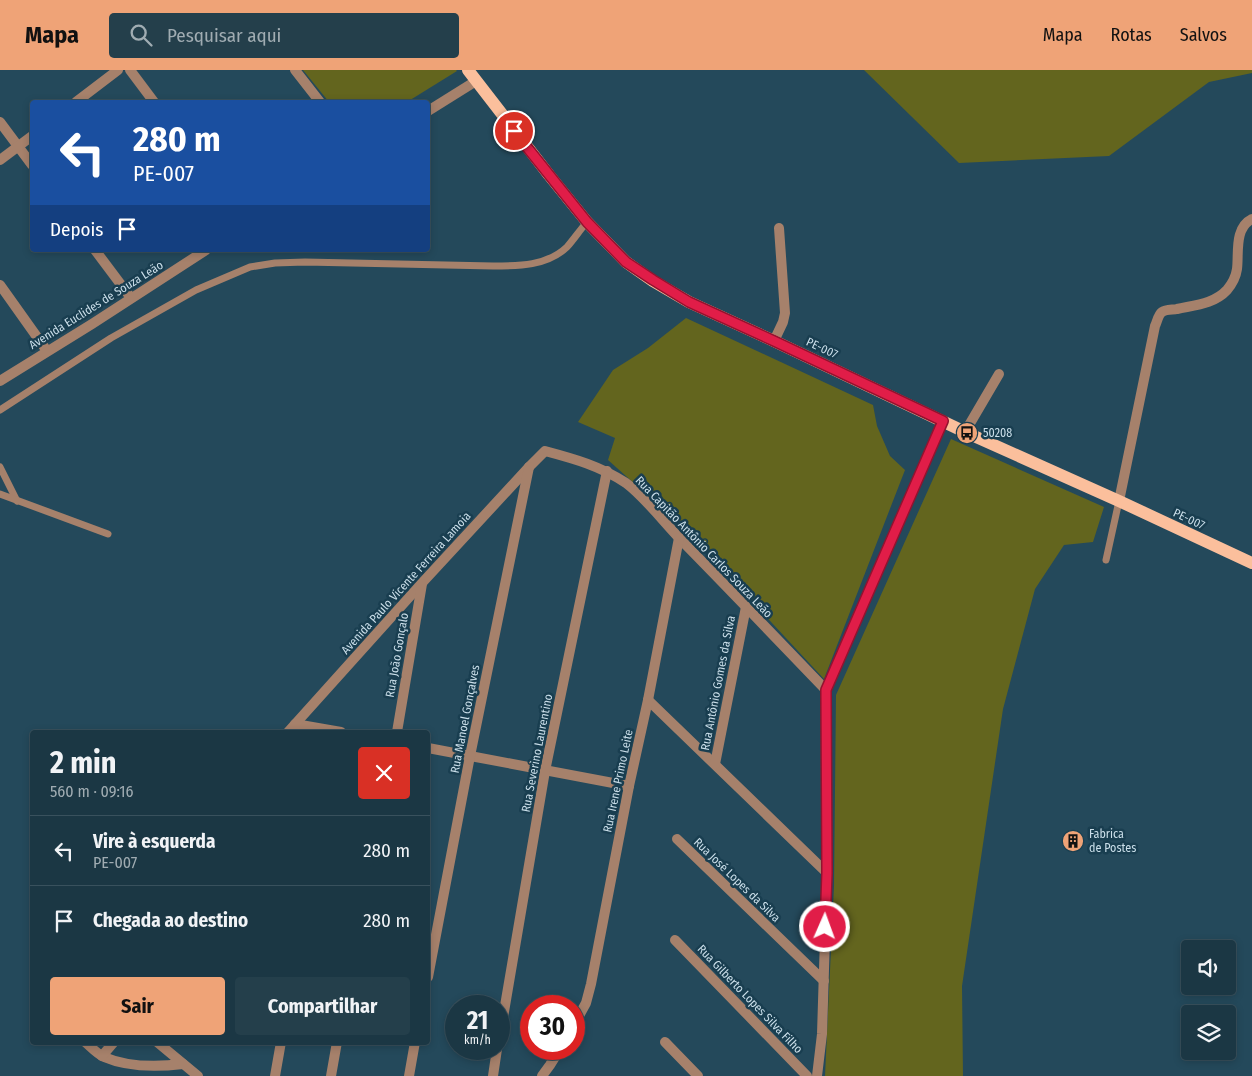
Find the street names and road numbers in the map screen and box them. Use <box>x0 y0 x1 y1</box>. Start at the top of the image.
street label: Avenida Euclides de Souza Leão <box>26 258 166 352</box>
street label: PE-007 <box>804 335 840 361</box>
street label: Rua Capitão Antônio Carlos Souza Leão <box>633 473 775 621</box>
street label: PE-007 <box>1171 506 1207 532</box>
street label: Avenida Paulo Vicente Ferreira Lamoia <box>338 509 474 657</box>
street label: Rua João Gonçalo <box>383 612 411 698</box>
street label: Rua Antônio Gomes da Silva <box>698 614 738 752</box>
street label: Rua Manoel Gonçalves <box>448 664 482 774</box>
street label: Rua Severino Laurentino <box>519 693 555 813</box>
street label: Rua Irene Primo Leite <box>600 728 636 834</box>
street label: Rua José Lopes da Silva <box>691 835 783 925</box>
street label: Rua Gilberto Lopes Silva Filho <box>695 942 805 1056</box>

